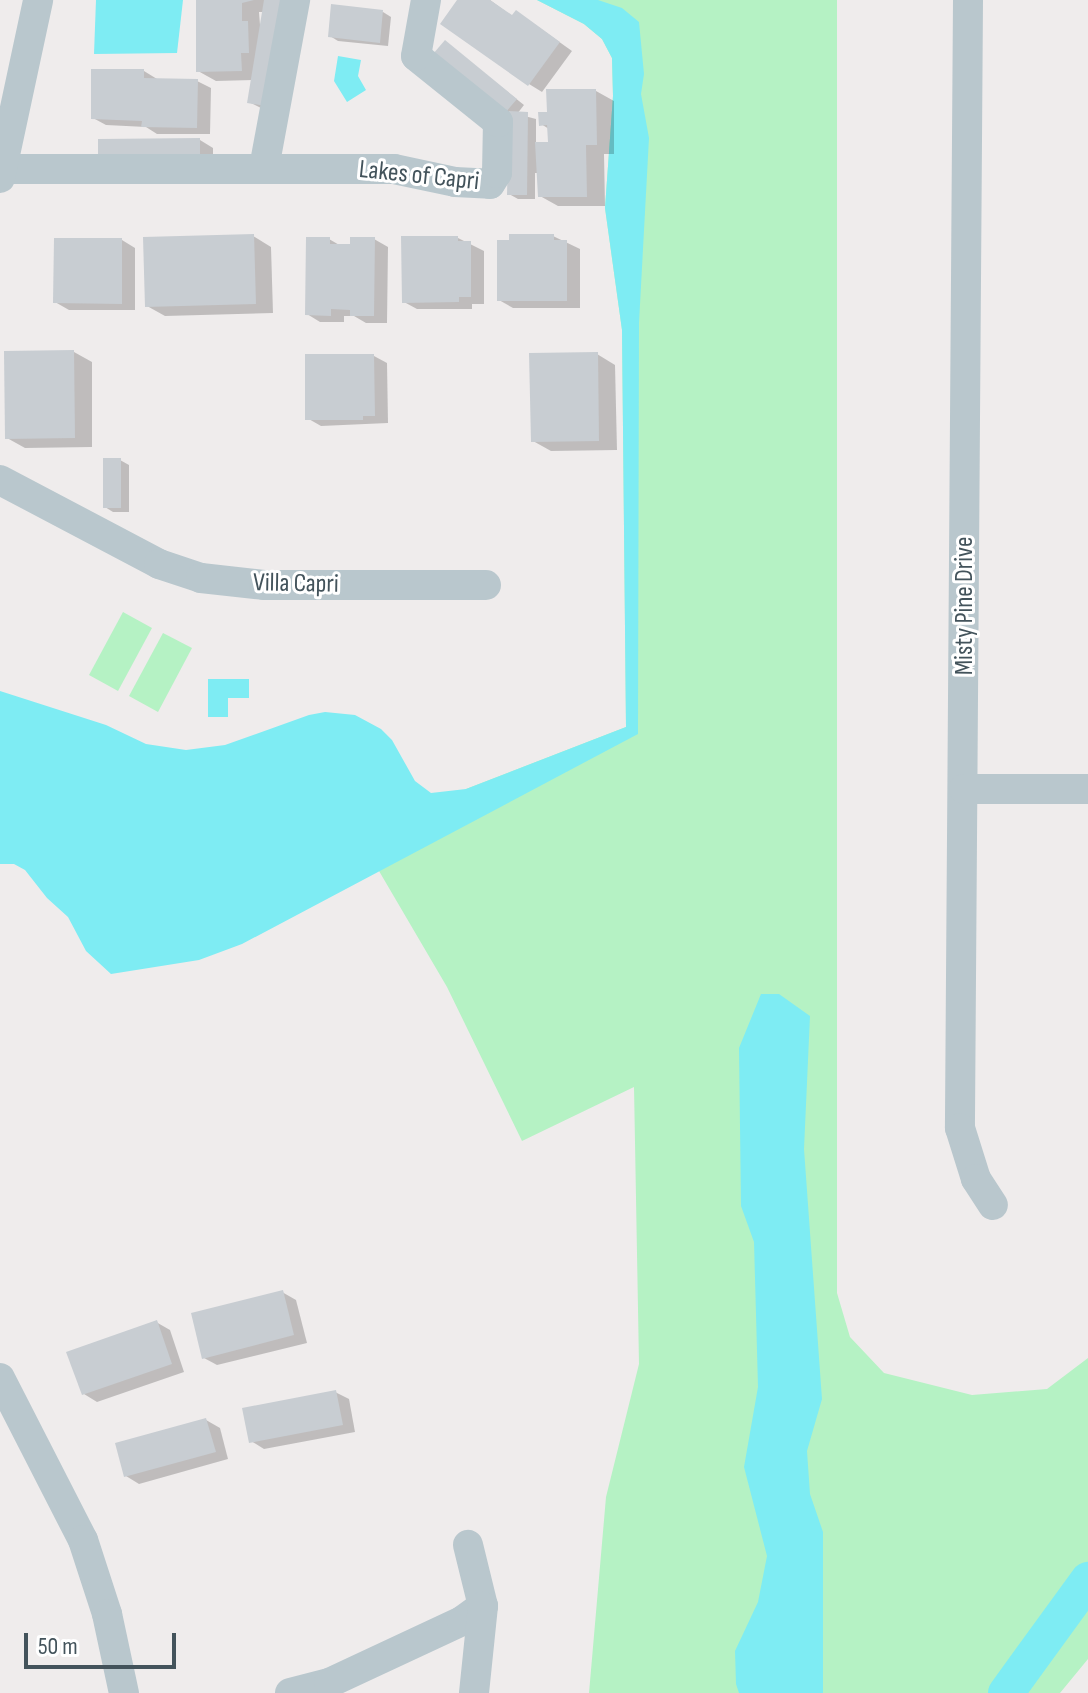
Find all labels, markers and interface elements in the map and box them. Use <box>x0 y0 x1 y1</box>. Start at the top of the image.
street label: Lakes of Capri <box>357 154 481 198</box>
street label: Misty Pine Drive <box>949 537 981 675</box>
street label: Villa Capri <box>253 568 339 600</box>
scale bar <box>28 1617 180 1667</box>
text: 50 m <box>38 1632 78 1661</box>

